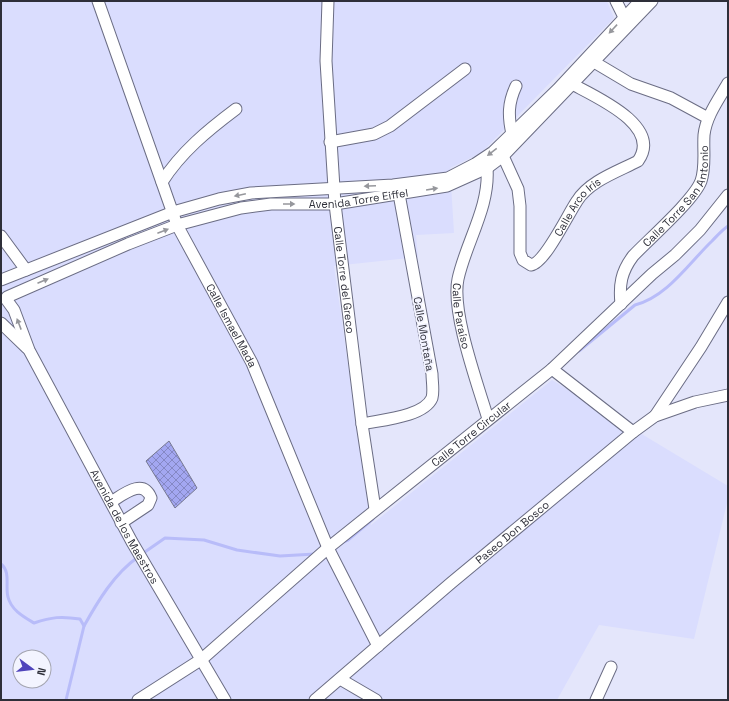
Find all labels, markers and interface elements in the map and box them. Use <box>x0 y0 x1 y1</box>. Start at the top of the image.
one-way arrow <box>608 24 617 34</box>
street label: Calle Torre San Antonio <box>640 145 711 250</box>
one-way arrow <box>487 147 498 156</box>
street label: Calle Arco Iris <box>551 174 603 239</box>
one-way arrow <box>364 183 376 190</box>
street label: Avenida Torre Eiffel <box>309 185 409 211</box>
one-way arrow <box>426 186 438 192</box>
one-way arrow <box>234 192 247 198</box>
one-way arrow <box>283 201 296 207</box>
street label: Calle Torre del Greco <box>331 226 358 335</box>
one-way arrow <box>157 227 169 233</box>
one-way arrow <box>37 278 49 284</box>
street label: Calle Ismael Mada <box>203 281 260 370</box>
street label: Calle Paraíso <box>450 283 473 351</box>
street label: Calle Montaña <box>411 296 438 373</box>
one-way arrow <box>16 317 22 329</box>
street label: Calle Torre Circular <box>428 398 514 470</box>
street label: Avenida de los Maestros <box>87 467 162 586</box>
street label: Paseo Don Bosco <box>472 497 552 567</box>
north arrow <box>12 649 52 689</box>
text: N <box>34 666 49 677</box>

